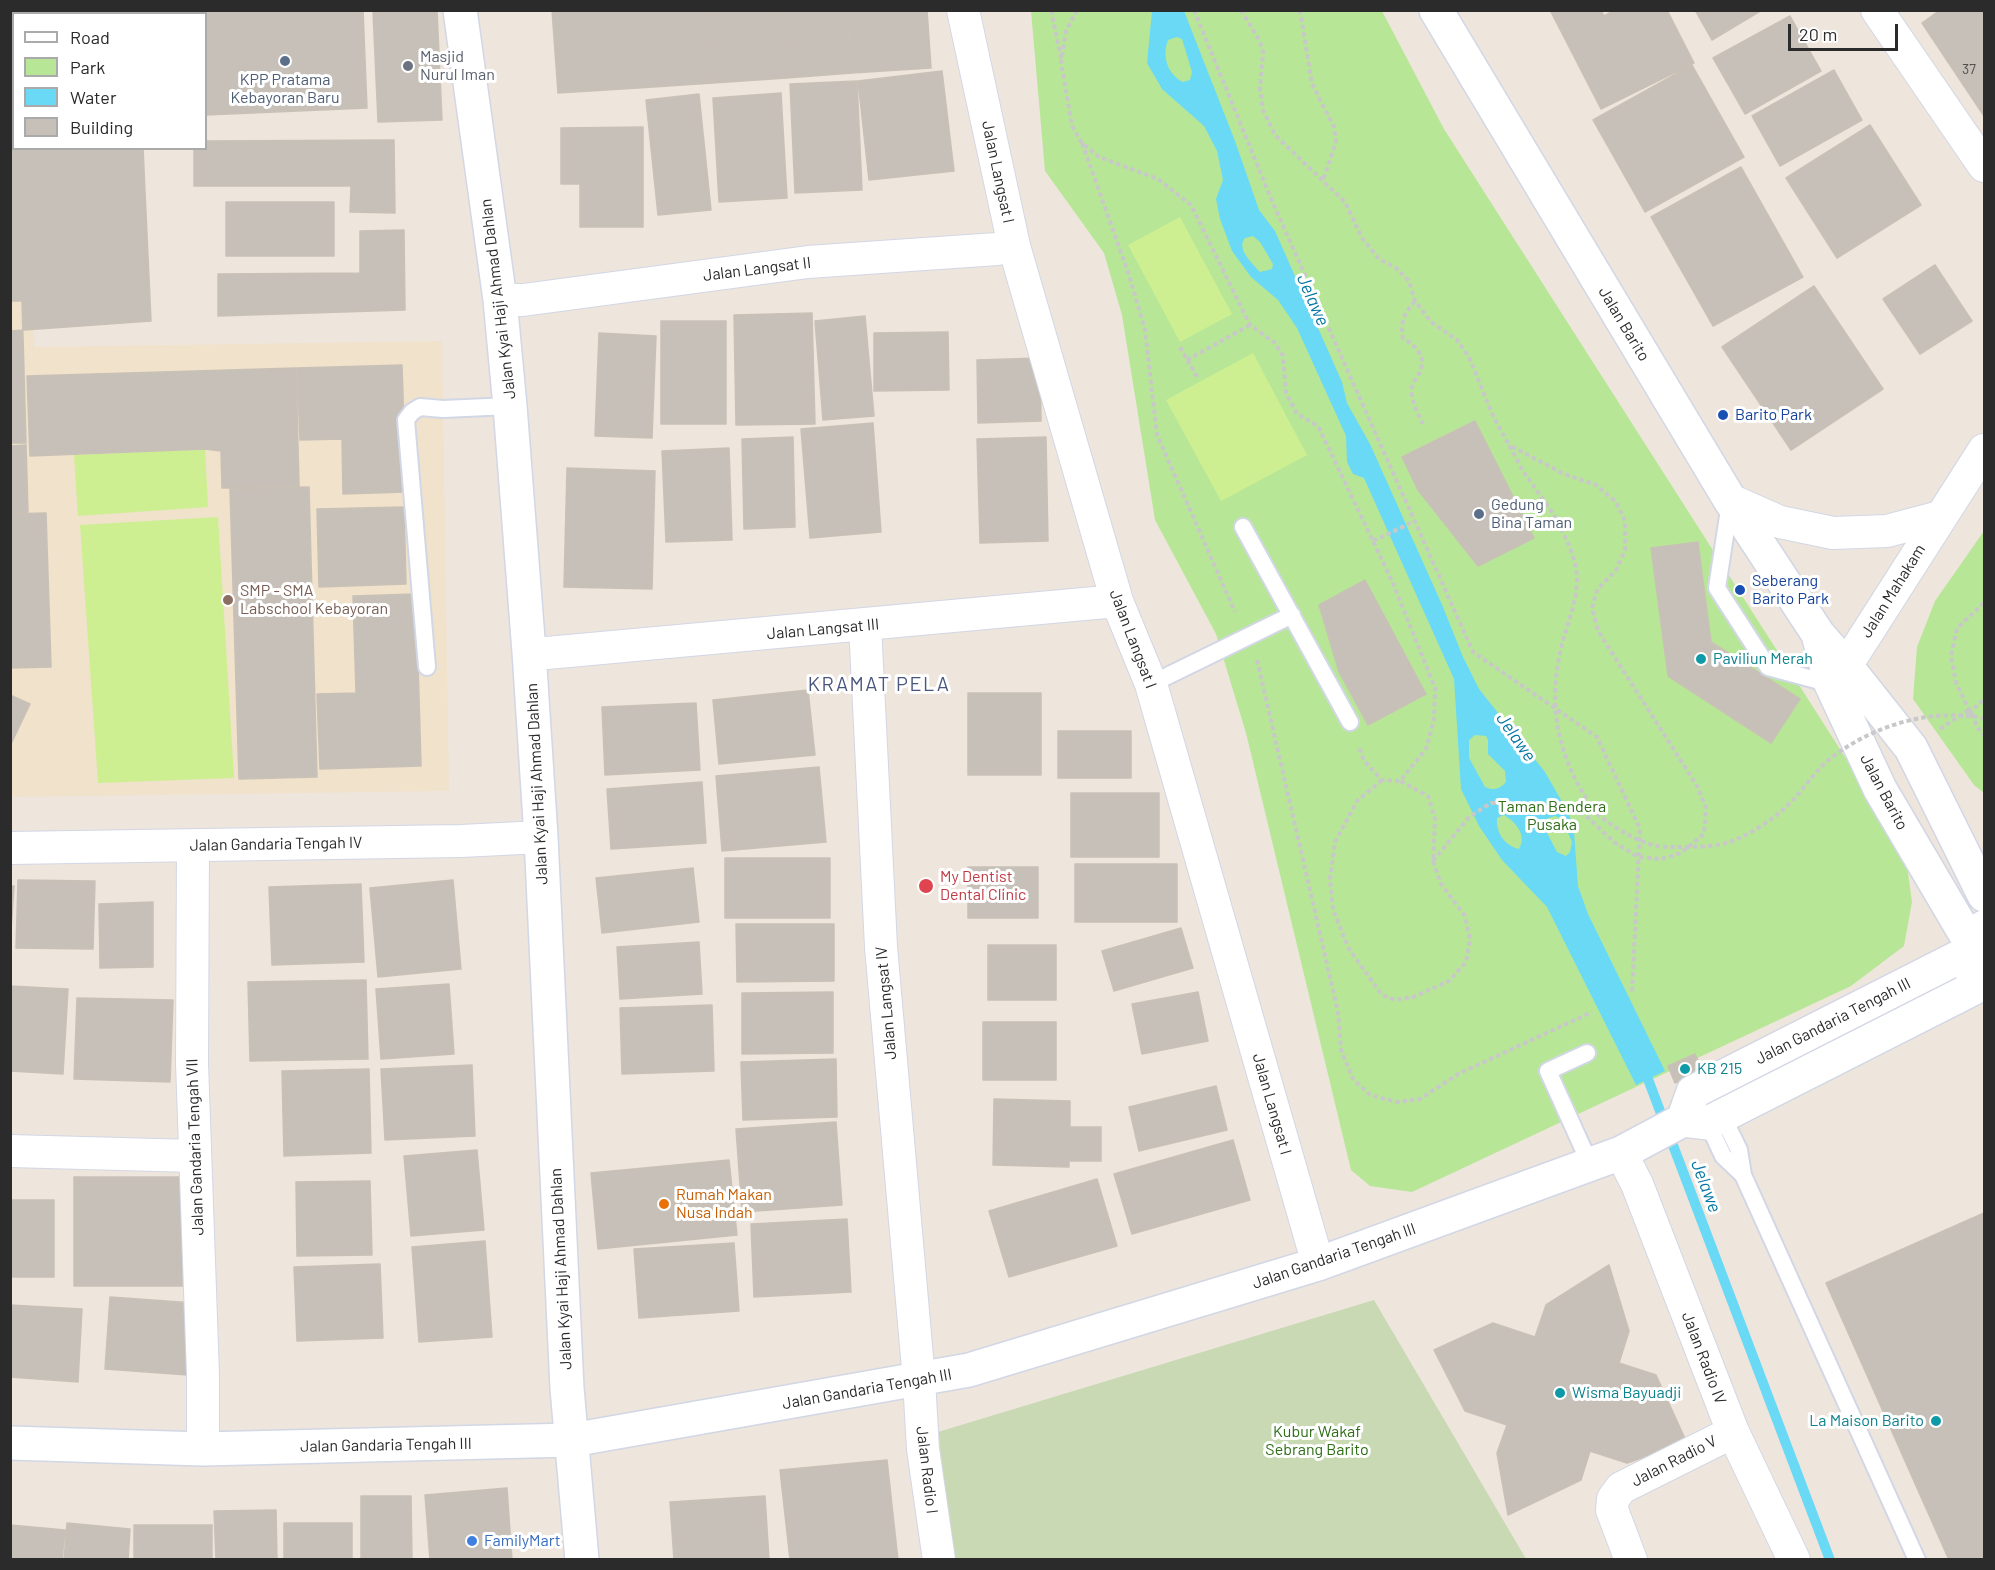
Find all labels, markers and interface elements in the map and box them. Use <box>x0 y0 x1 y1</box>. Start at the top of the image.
legend <box>12 12 207 150</box>
scale bar <box>1791 12 1900 50</box>
text: 20 m <box>1799 23 1837 45</box>
text: Road <box>70 26 110 48</box>
place label: Masjid Nurul Iman <box>420 47 495 85</box>
marker: KPP Pratama Kebayoran Baru <box>278 54 292 68</box>
text: Park <box>70 56 105 78</box>
marker: Masjid Nurul Iman <box>401 59 415 73</box>
house number: 37 <box>1962 61 1976 77</box>
place label: KPP Pratama Kebayoran Baru <box>230 70 340 108</box>
text: Water <box>70 86 117 108</box>
text: Building <box>70 116 133 138</box>
street label: Jalan Langsat I <box>978 119 1018 225</box>
street label: Jalan Kyai Haji Ahmad Dahlan <box>476 198 520 400</box>
street label: Jalan Langsat II <box>702 253 812 285</box>
water label: Jelawe <box>1292 271 1334 329</box>
street label: Jalan Barito <box>1594 283 1654 365</box>
place label: Barito Park <box>1735 405 1812 425</box>
marker: Barito Park <box>1716 408 1730 422</box>
place label: Gedung Bina Taman <box>1491 495 1572 533</box>
marker: Gedung Bina Taman <box>1472 507 1486 521</box>
street label: Jalan Mahakam <box>1857 541 1929 641</box>
place label: Seberang Barito Park <box>1752 571 1829 609</box>
place label: SMP - SMA Labschool Kebayoran <box>240 581 388 619</box>
marker: Seberang Barito Park <box>1733 583 1747 597</box>
street label: Jalan Langsat I <box>1105 587 1161 691</box>
marker: SMP - SMA Labschool Kebayoran <box>221 593 235 607</box>
street label: Jalan Langsat III <box>766 615 880 643</box>
place label: Paviliun Merah <box>1713 649 1813 669</box>
marker: Paviliun Merah <box>1694 652 1708 666</box>
district label: KRAMAT PELA <box>808 672 950 696</box>
street label: Jalan Kyai Haji Ahmad Dahlan <box>522 683 552 885</box>
water label: Jelawe <box>1492 708 1540 766</box>
street label: Jalan Barito <box>1856 751 1912 833</box>
park label: Taman Bendera Pusaka <box>1498 797 1606 835</box>
street label: Jalan Gandaria Tengah IV <box>189 833 363 855</box>
place label: My Dentist Dental Clinic <box>940 867 1026 905</box>
marker: My Dentist Dental Clinic <box>917 877 935 895</box>
street label: Jalan Langsat IV <box>871 945 901 1061</box>
street label: Jalan Gandaria Tengah III <box>1752 973 1914 1069</box>
street label: Jalan Langsat I <box>1248 1051 1296 1157</box>
street label: Jalan Gandaria Tengah VII <box>182 1058 208 1236</box>
place label: KB 215 <box>1697 1059 1742 1079</box>
marker: KB 215 <box>1678 1062 1692 1076</box>
water label: Jelawe <box>1686 1157 1726 1215</box>
street label: Jalan Kyai Haji Ahmad Dahlan <box>546 1168 576 1370</box>
place label: Rumah Makan Nusa Indah <box>676 1185 772 1223</box>
marker: Rumah Makan Nusa Indah <box>657 1197 671 1211</box>
street label: Jalan Gandaria Tengah III <box>1250 1219 1418 1293</box>
street label: Jalan Radio IV <box>1678 1309 1730 1407</box>
street label: Jalan Gandaria Tengah III <box>781 1365 953 1413</box>
place label: Wisma Bayuadji <box>1572 1383 1681 1403</box>
marker: Wisma Bayuadji <box>1553 1386 1567 1400</box>
place label: La Maison Barito <box>1809 1411 1924 1431</box>
marker: La Maison Barito <box>1929 1414 1943 1428</box>
park label: Kubur Wakaf Sebrang Barito <box>1265 1422 1369 1460</box>
street label: Jalan Radio I <box>912 1425 942 1515</box>
street label: Jalan Radio V <box>1628 1431 1720 1491</box>
street label: Jalan Gandaria Tengah III <box>300 1434 472 1456</box>
place label: FamilyMart <box>484 1531 561 1551</box>
marker: FamilyMart <box>465 1534 479 1548</box>

